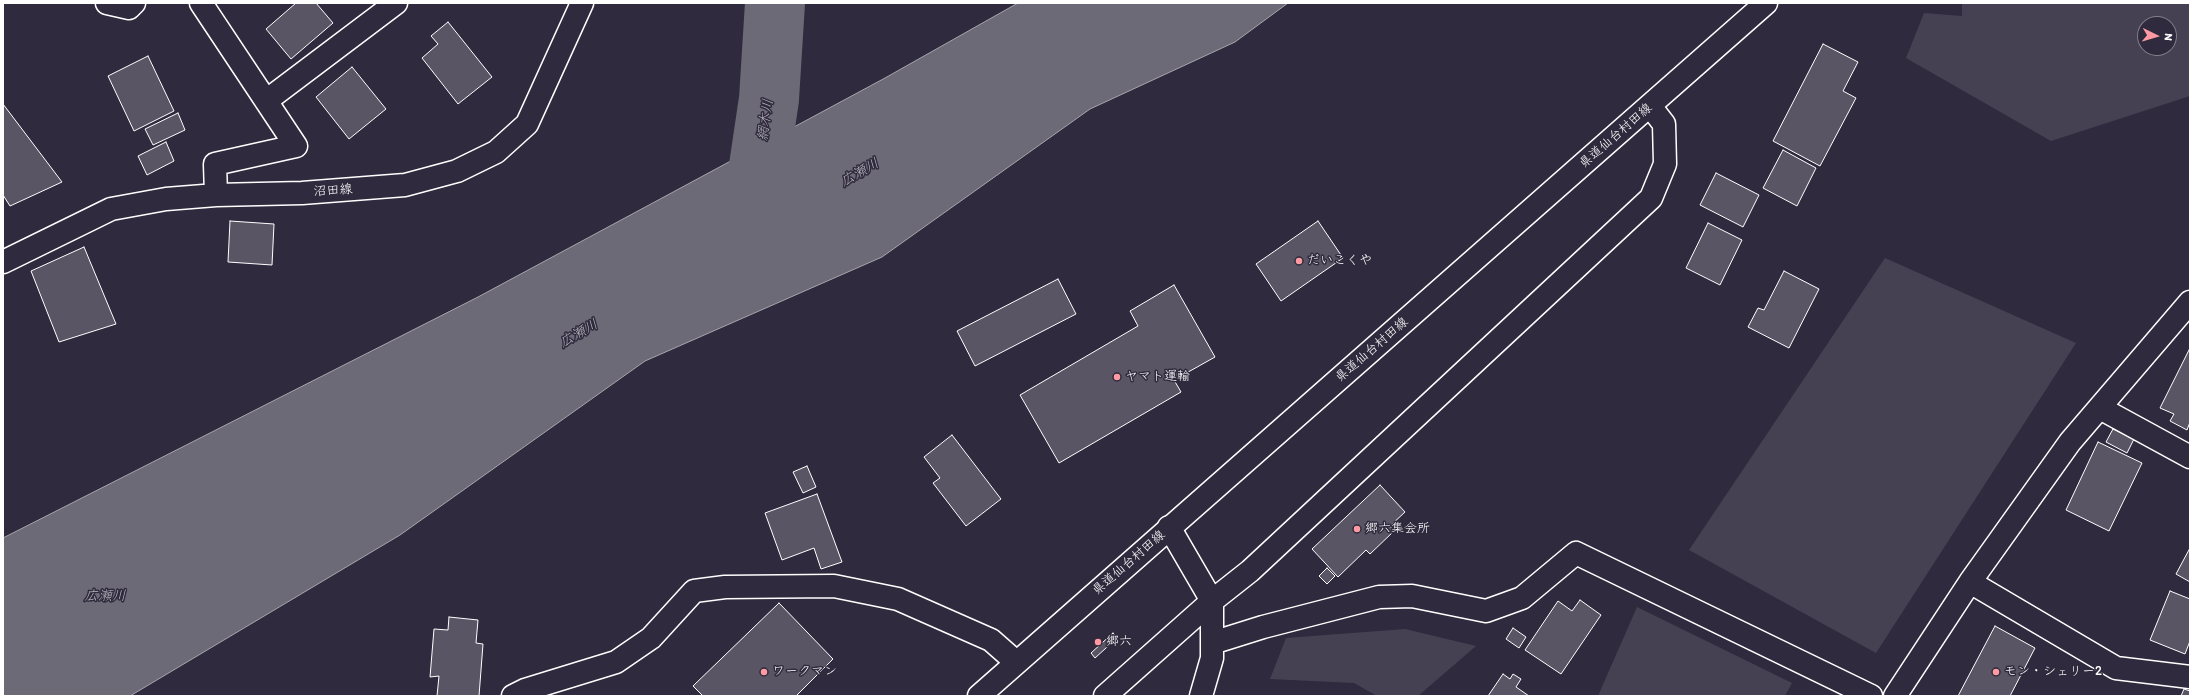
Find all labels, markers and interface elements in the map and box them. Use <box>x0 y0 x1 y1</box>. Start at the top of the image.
north arrow <box>2137 16 2177 56</box>
text: N <box>2162 33 2175 41</box>
water label: 網木川 <box>755 98 777 142</box>
street label: 県道仙台村田線 <box>1577 100 1655 172</box>
water label: 広瀬川 <box>838 155 882 191</box>
street label: 沼田線 <box>313 182 353 200</box>
place label: だいこくや <box>1307 253 1372 269</box>
marker: だいこくや <box>1294 256 1304 266</box>
street label: 県道仙台村田線 <box>1333 314 1411 386</box>
water label: 広瀬川 <box>557 316 601 352</box>
place label: ヤマト運輸 <box>1125 369 1190 385</box>
marker: ヤマト運輸 <box>1112 372 1122 382</box>
place label: 郷六集会所 <box>1365 521 1430 537</box>
marker: 郷六集会所 <box>1352 524 1362 534</box>
street label: 県道仙台村田線 <box>1090 527 1168 599</box>
water label: 広瀬川 <box>84 588 126 604</box>
place label: 郷六 <box>1106 634 1132 650</box>
marker: 郷六 <box>1093 637 1103 647</box>
place label: ワークマン <box>772 664 837 680</box>
place label: モン・シェリー2 <box>2004 664 2102 680</box>
marker: ワークマン <box>759 667 769 677</box>
marker: モン・シェリー2 <box>1991 667 2001 677</box>

